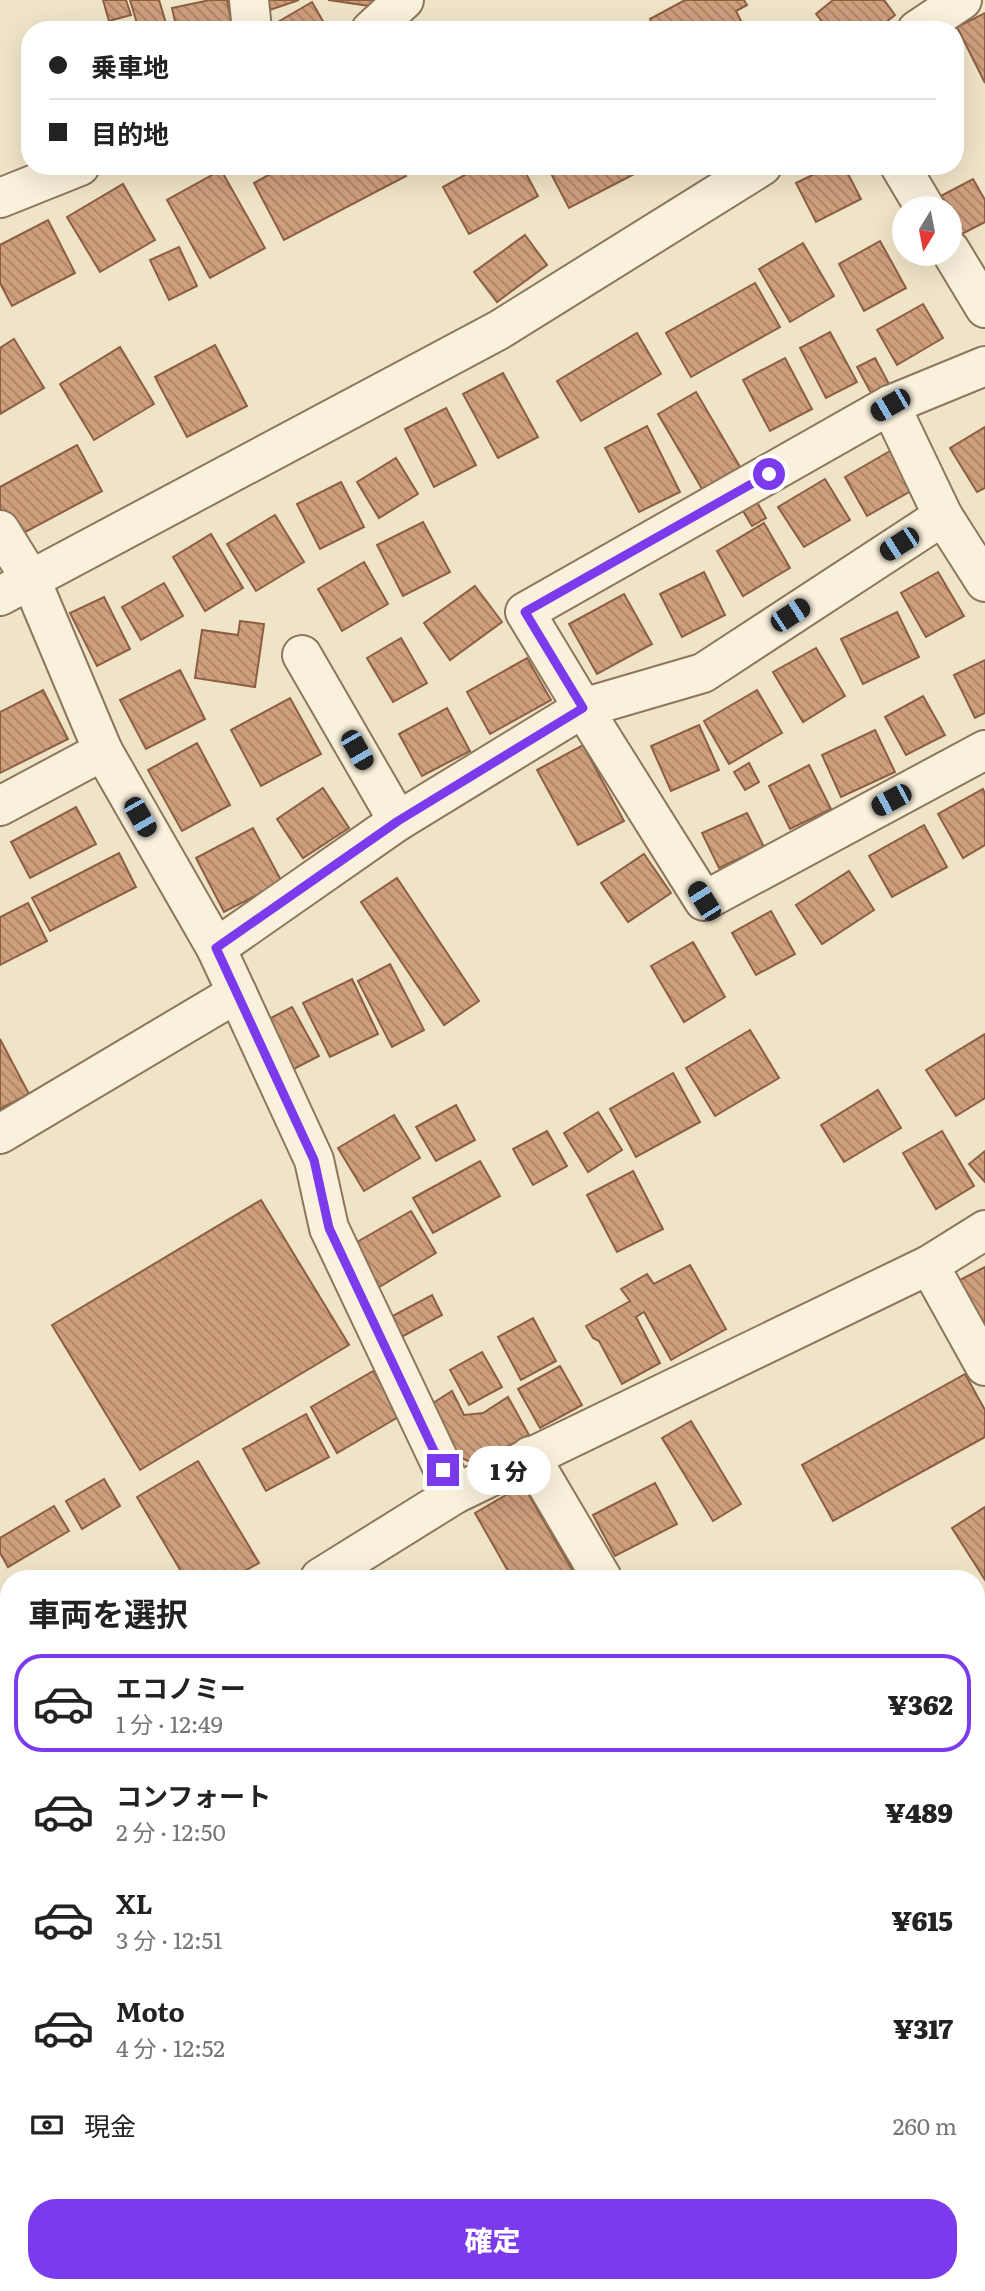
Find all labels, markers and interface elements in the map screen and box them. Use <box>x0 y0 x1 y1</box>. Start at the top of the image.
text: 乗車地 <box>91 46 169 85</box>
text: 目的地 <box>91 113 169 152</box>
north arrow <box>892 196 962 266</box>
map controls <box>892 196 962 266</box>
car <box>867 385 914 425</box>
route start <box>753 458 785 490</box>
car <box>876 524 923 564</box>
car <box>767 595 814 635</box>
car <box>338 727 377 773</box>
car <box>868 781 915 819</box>
car <box>121 794 160 840</box>
car <box>684 878 725 924</box>
callout: 1 分 <box>467 1446 552 1494</box>
text: 1 分 <box>490 1453 528 1487</box>
route end <box>427 1454 459 1486</box>
text: 車両を選択 <box>28 1588 188 1636</box>
text: エコノミー <box>116 1667 246 1706</box>
icon: car <box>32 1672 95 1735</box>
text: ¥362 <box>888 1684 953 1723</box>
text: 1 分 · 12:49 <box>116 1706 223 1740</box>
text: コンフォート <box>116 1775 271 1814</box>
icon: car <box>32 1780 95 1843</box>
text: ¥489 <box>885 1792 953 1831</box>
text: 2 分 · 12:50 <box>116 1814 226 1848</box>
text: XL <box>116 1883 153 1922</box>
icon: car <box>32 1888 95 1951</box>
text: ¥615 <box>891 1900 953 1939</box>
text: 3 分 · 12:51 <box>116 1922 223 1956</box>
text: Moto <box>116 1991 185 2030</box>
icon: car <box>32 1996 95 2059</box>
text: ¥317 <box>893 2008 953 2047</box>
text: 4 分 · 12:52 <box>116 2030 225 2064</box>
text: 現金 <box>84 2105 136 2144</box>
icon: cash <box>28 2106 66 2144</box>
text: 260 m <box>893 2108 957 2142</box>
button: 確定 <box>28 2199 957 2279</box>

